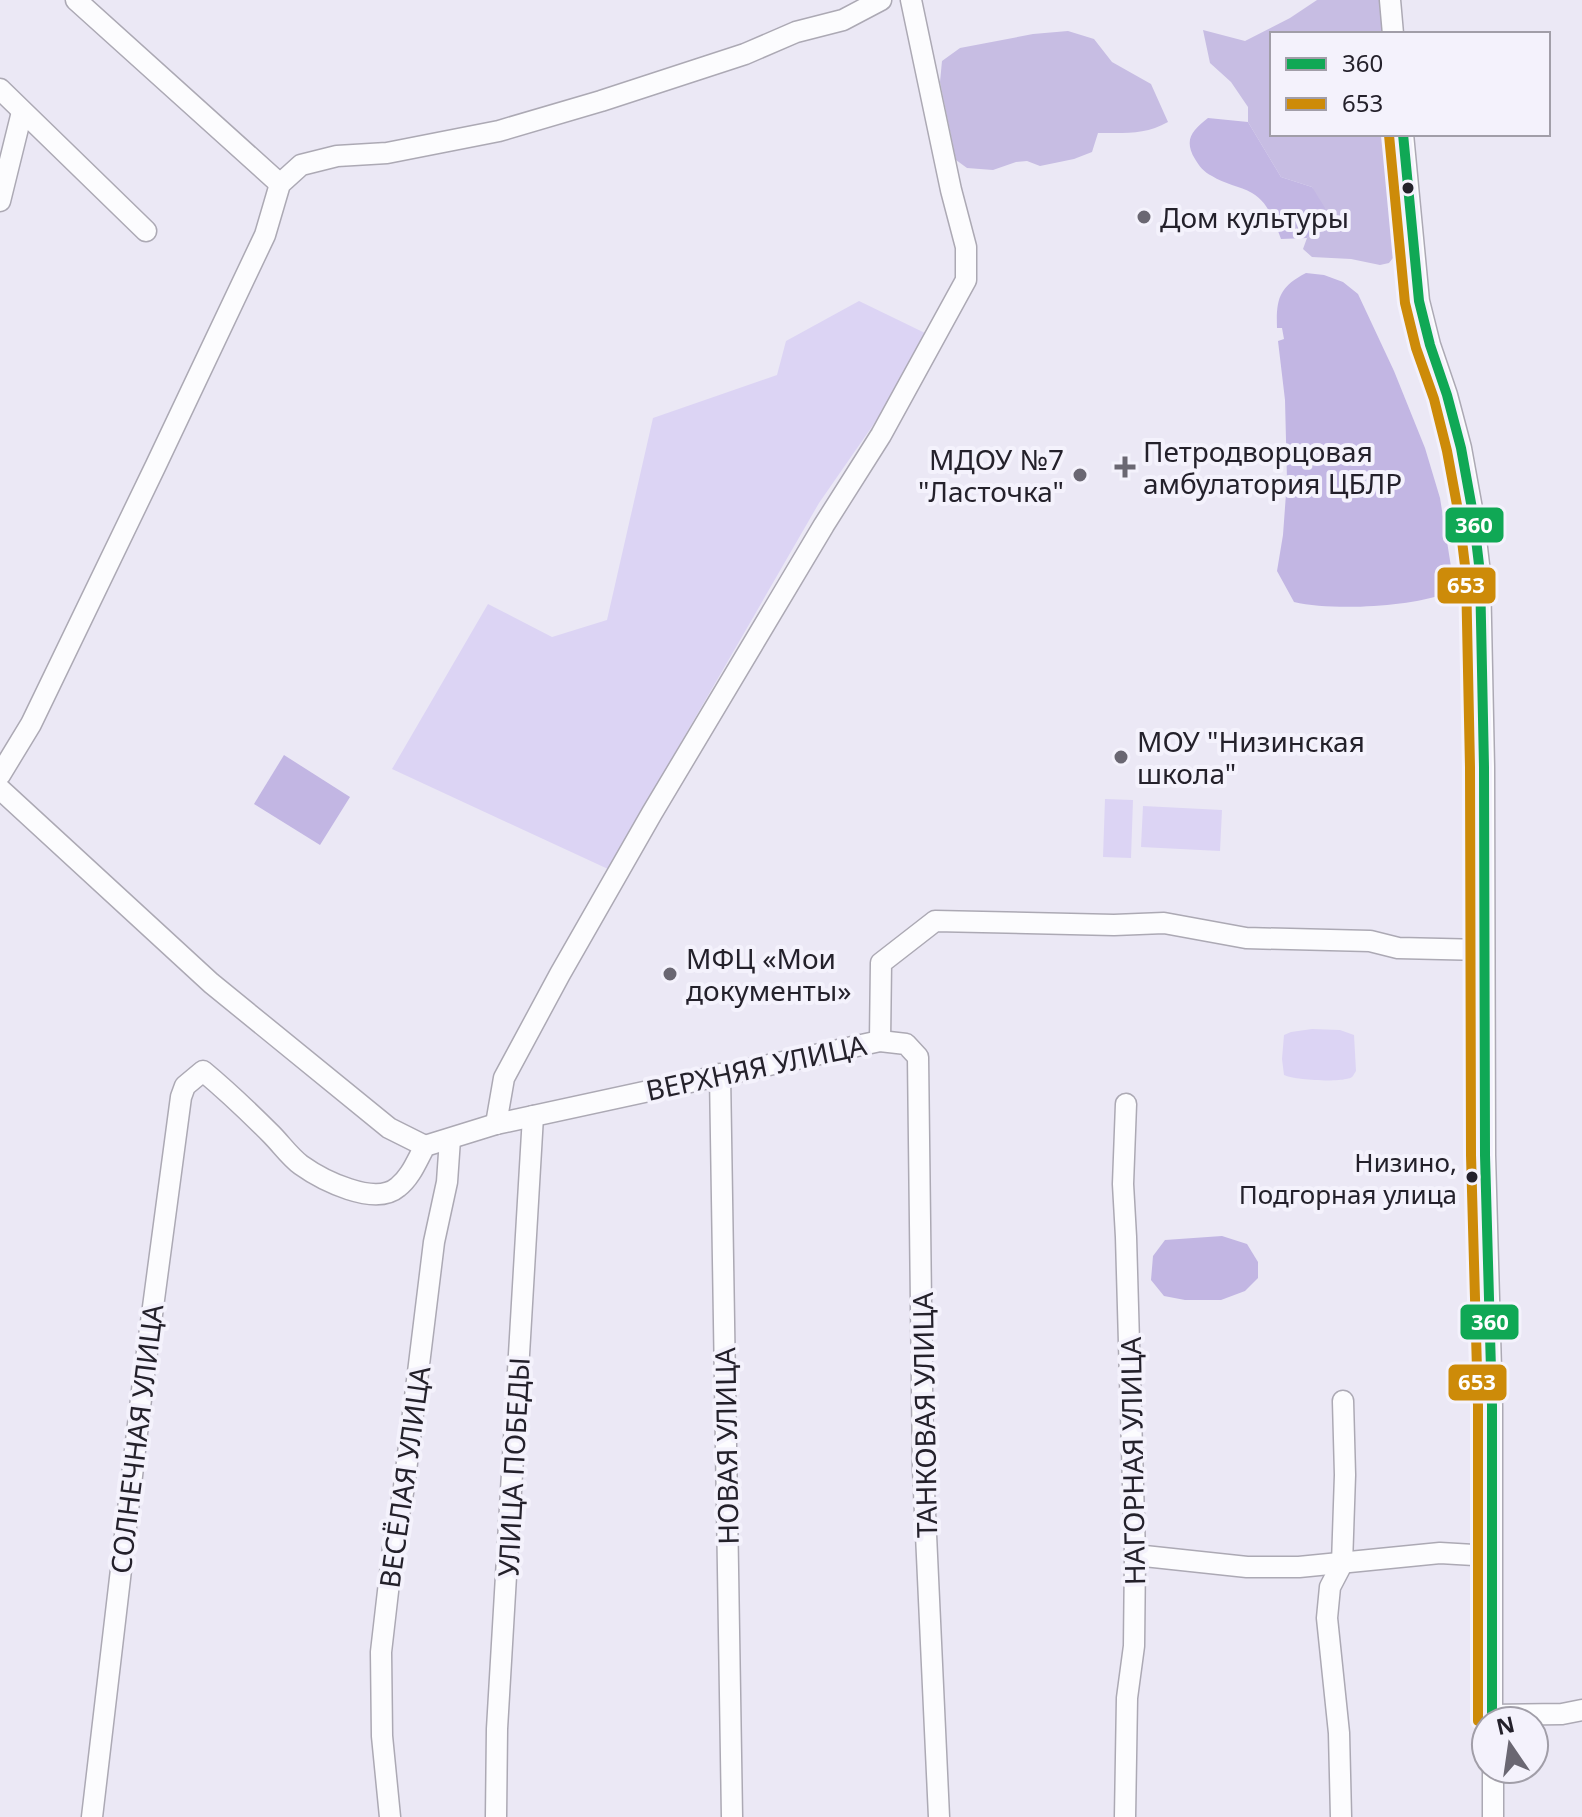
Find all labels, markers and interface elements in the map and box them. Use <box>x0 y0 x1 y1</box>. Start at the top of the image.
legend <box>1270 32 1550 136</box>
text: 360 <box>1342 46 1383 79</box>
text: 653 <box>1342 86 1383 119</box>
unlabelled marker <box>1400 180 1416 196</box>
place label: Дом культуры <box>1160 198 1349 236</box>
marker: Дом культуры <box>1135 208 1153 226</box>
place label: Петродворцовая амбулатория ЦБЛР <box>1143 432 1402 502</box>
place label: МДОУ №7 "Ласточка" <box>918 440 1064 510</box>
marker: Петродворцовая амбулатория ЦБЛР <box>1114 456 1136 478</box>
marker: МДОУ №7 "Ласточка" <box>1071 466 1089 484</box>
line badge: 360 <box>1444 506 1505 544</box>
text: 360 <box>1455 509 1493 539</box>
line badge: 653 <box>1436 566 1497 605</box>
text: 653 <box>1447 569 1485 599</box>
place label: МОУ "Низинская школа" <box>1137 722 1365 792</box>
marker: МОУ "Низинская школа" <box>1112 748 1130 766</box>
place label: МФЦ «Мои документы» <box>686 939 851 1009</box>
marker: МФЦ «Мои документы» <box>661 965 679 983</box>
street label: ВЕРХНЯЯ УЛИЦА <box>642 1025 870 1109</box>
place label: Низино, Подгорная улица <box>1239 1144 1457 1212</box>
marker: Низино, Подгорная улица <box>1464 1169 1480 1185</box>
street label: ТАНКОВАЯ УЛИЦА <box>903 1292 945 1538</box>
street label: СОЛНЕЧНАЯ УЛИЦА <box>101 1302 171 1576</box>
line badge: 360 <box>1459 1303 1520 1341</box>
text: 360 <box>1471 1306 1509 1336</box>
street label: НАГОРНАЯ УЛИЦА <box>1111 1336 1153 1586</box>
street label: НОВАЯ УЛИЦА <box>705 1347 747 1545</box>
street label: УЛИЦА ПОБЕДЫ <box>488 1356 538 1578</box>
street label: ВЕСЁЛАЯ УЛИЦА <box>370 1363 438 1590</box>
line badge: 653 <box>1447 1363 1508 1402</box>
text: 653 <box>1458 1366 1496 1396</box>
north arrow <box>1470 1705 1550 1785</box>
text: N <box>1493 1708 1517 1741</box>

